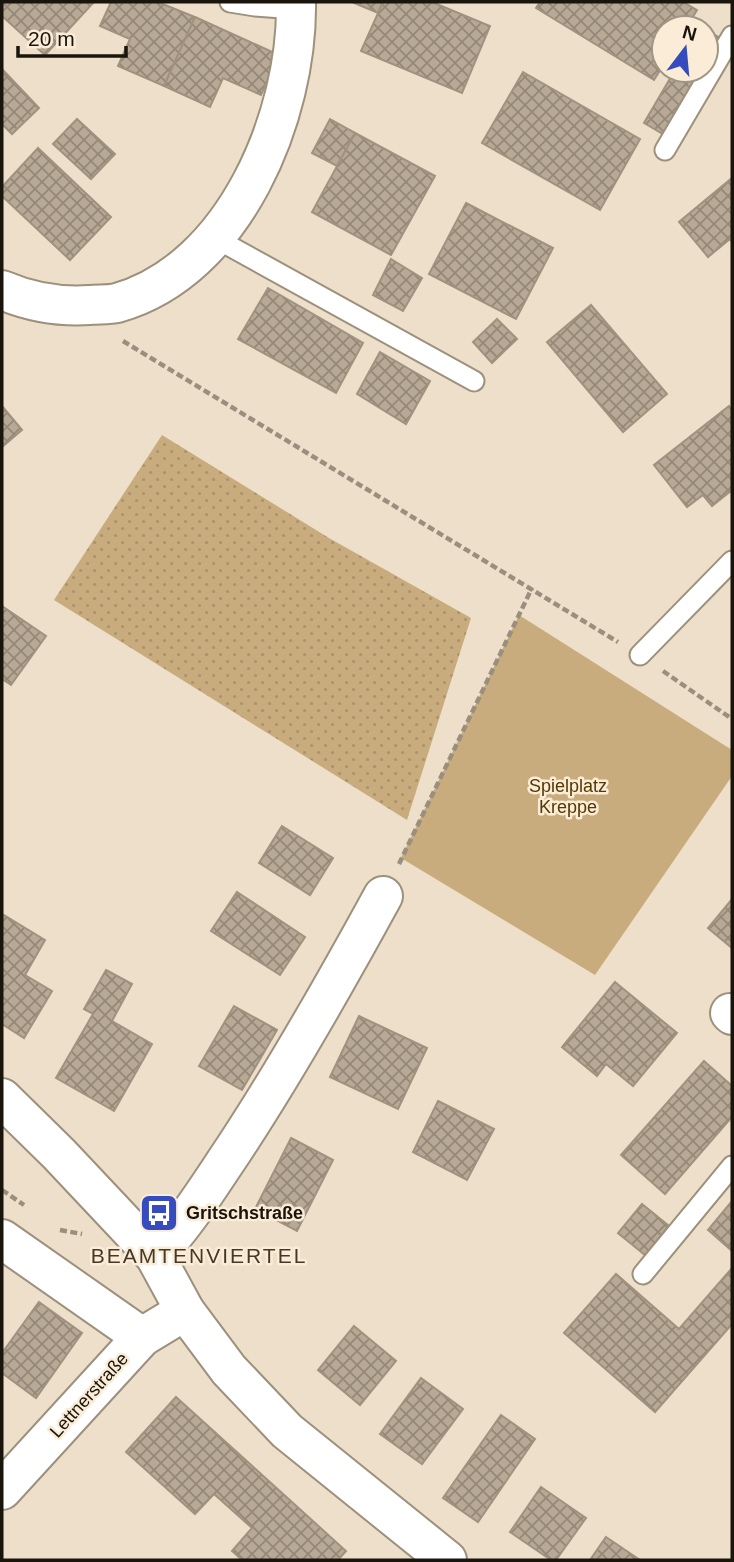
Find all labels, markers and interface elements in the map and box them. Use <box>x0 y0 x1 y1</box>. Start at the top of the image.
scale bar <box>18 14 126 58</box>
north arrow <box>650 14 720 84</box>
text: N <box>680 21 699 45</box>
text: 20 m <box>28 27 75 50</box>
park label: Spielplatz Kreppe <box>529 776 607 817</box>
bus stop icon: Gritschstraße <box>138 1192 180 1234</box>
place label: Gritschstraße <box>186 1203 303 1223</box>
district label: BEAMTENVIERTEL <box>91 1244 307 1267</box>
street label: Lettnerstraße <box>46 1349 132 1441</box>

